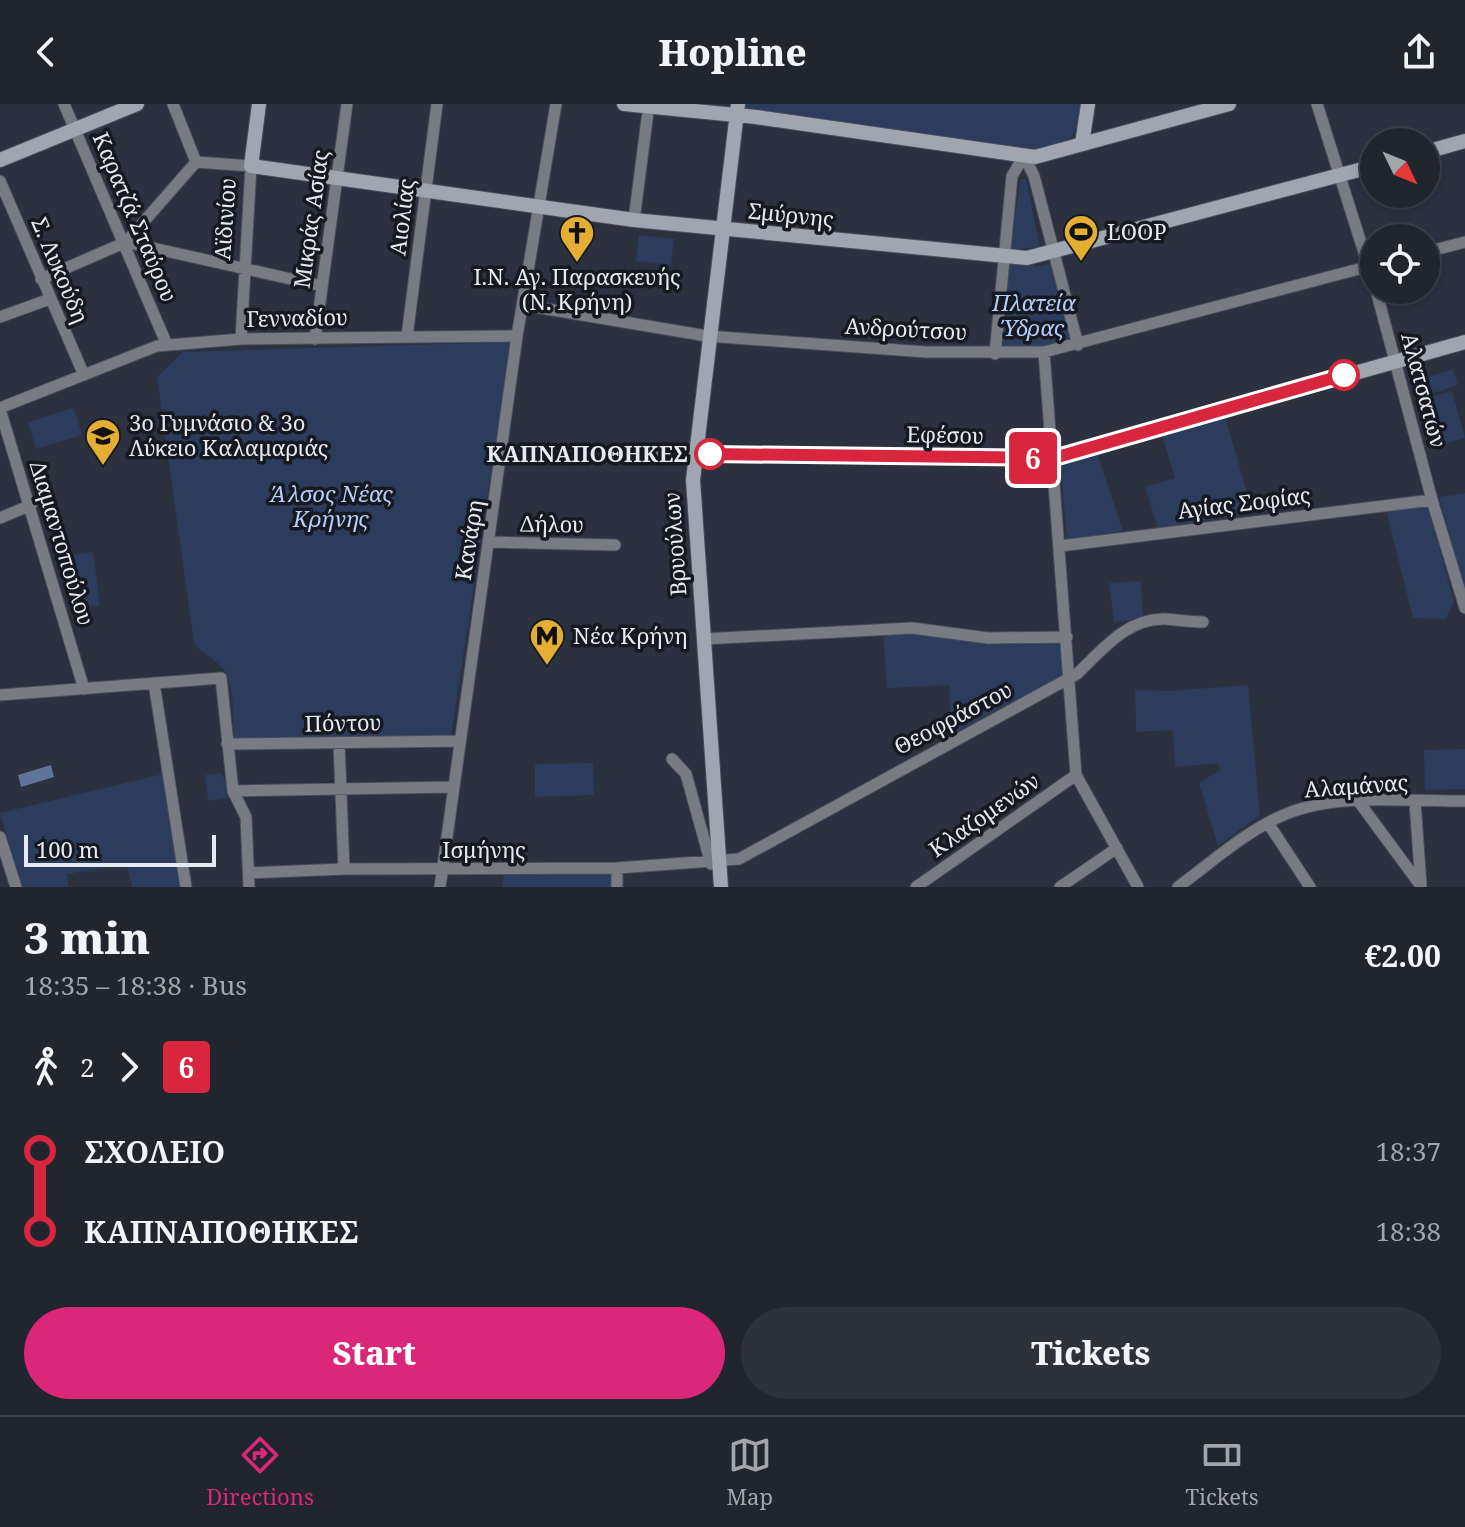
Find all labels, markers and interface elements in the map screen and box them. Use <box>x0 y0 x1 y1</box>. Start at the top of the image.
text: Hopline <box>659 28 807 77</box>
icon: back <box>24 30 68 74</box>
icon: share <box>1397 30 1441 74</box>
street label: Καρατζά Σταύρου <box>87 127 185 306</box>
north arrow <box>1360 128 1440 208</box>
map controls <box>1360 128 1440 304</box>
street label: Μικράς Ασίας <box>285 148 335 290</box>
street label: Αϊδινίου <box>206 177 242 261</box>
street label: Αιολίας <box>381 177 421 257</box>
street label: Σμύρνης <box>747 195 835 233</box>
street label: Σ. Λυκούδη <box>25 212 97 327</box>
sports icon: LOOP <box>1062 213 1100 263</box>
church icon: Ι.Ν. Αγ. Παρασκευής (Ν. Κρήνη) <box>558 214 596 264</box>
place label: LOOP <box>1107 216 1167 246</box>
button: locate <box>1360 224 1440 304</box>
place label: Ι.Ν. Αγ. Παρασκευής (Ν. Κρήνη) <box>473 261 681 316</box>
park label: Πλατεία Ύδρας <box>991 287 1077 342</box>
street label: Γενναδίου <box>246 301 348 333</box>
street label: Ανδρούτσου <box>844 310 968 346</box>
street label: Αλατσατών <box>1395 329 1455 451</box>
unlabelled marker <box>1329 360 1359 390</box>
place label: 3ο Γυμνάσιο & 3ο Λύκειο Καλαμαριάς <box>129 407 328 462</box>
school or university icon: 3ο Γυμνάσιο & 3ο Λύκειο Καλαμαριάς <box>84 417 122 467</box>
street label: Εφέσου <box>906 418 984 450</box>
line badge: 6 <box>1007 432 1059 484</box>
place label: ΚΑΠΝΑΠΟΘΗΚΕΣ <box>486 438 688 468</box>
marker: ΚΑΠΝΑΠΟΘΗΚΕΣ <box>695 439 725 469</box>
text: 6 <box>1025 439 1041 477</box>
street label: Διαμαντοπούλου <box>24 457 102 629</box>
park label: Άλσος Νέας Κρήνης <box>269 478 393 533</box>
street label: Αγίας Σοφίας <box>1176 479 1312 525</box>
street label: Βρυούλων <box>655 491 693 597</box>
street label: Κανάρη <box>447 497 489 582</box>
street label: Δήλου <box>520 507 584 539</box>
metro station icon: Νέα Κρήνη <box>528 617 566 667</box>
place label: Νέα Κρήνη <box>573 620 688 650</box>
street label: Θεοφράστου <box>888 673 1017 761</box>
street label: Πόντου <box>304 706 382 738</box>
street label: Κλαζομενών <box>922 765 1045 863</box>
street label: Αλαμάνας <box>1303 766 1409 804</box>
scale bar <box>24 831 216 867</box>
text: 100 m <box>36 834 99 864</box>
street label: Ισμήνης <box>442 834 526 864</box>
text: 3 min <box>24 907 150 967</box>
text: €2.00 <box>1365 935 1441 976</box>
text: 18:35 – 18:38 · Bus <box>24 967 247 1003</box>
icon: walk <box>24 1045 68 1089</box>
icon: forward <box>107 1045 151 1089</box>
text: 6 <box>179 1048 194 1086</box>
text: 2 <box>80 1049 95 1085</box>
text: ΣΧΟΛΕΙΟ <box>84 1131 225 1172</box>
text: 18:37 <box>1375 1133 1441 1169</box>
text: ΚΑΠΝΑΠΟΘΗΚΕΣ <box>84 1211 359 1252</box>
text: 18:38 <box>1375 1213 1441 1249</box>
button: Start <box>24 1307 725 1399</box>
button: Tickets <box>741 1307 1441 1399</box>
tab: Directions <box>206 1433 314 1511</box>
tab: Map <box>726 1433 773 1511</box>
tab: Tickets <box>1185 1433 1259 1511</box>

